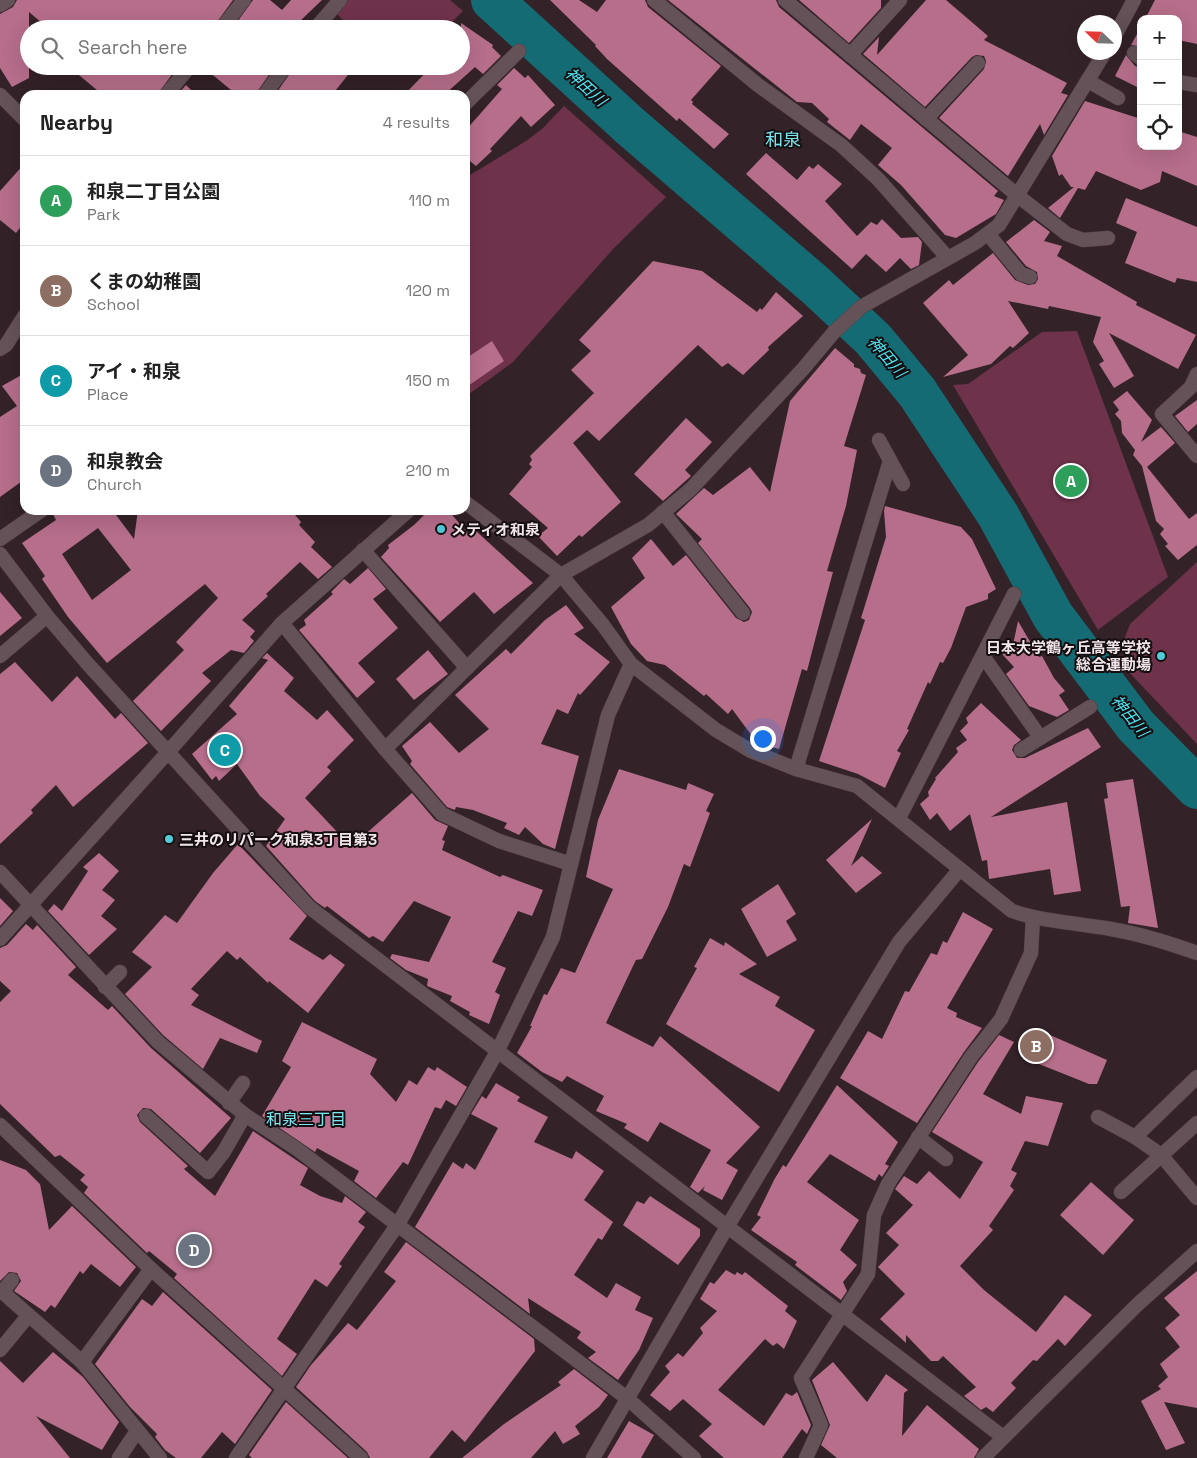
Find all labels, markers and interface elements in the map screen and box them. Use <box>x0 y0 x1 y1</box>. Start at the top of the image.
north arrow <box>1077 15 1122 60</box>
map controls <box>1137 15 1182 150</box>
button: + <box>1137 15 1182 60</box>
search box <box>20 20 470 75</box>
icon: search <box>38 34 66 62</box>
text: Search here <box>78 35 188 60</box>
button: − <box>1137 60 1182 105</box>
water label: 神田川 <box>561 63 612 112</box>
button: locate <box>1137 105 1182 150</box>
text: Nearby <box>40 109 113 136</box>
text: 4 results <box>383 112 450 133</box>
district label: 和泉 <box>765 128 801 151</box>
text: 和泉二丁目公園 <box>87 179 220 204</box>
text: A <box>51 190 61 211</box>
text: 110 m <box>408 190 450 211</box>
text: Park <box>87 204 120 225</box>
text: くまの幼稚園 <box>87 269 201 294</box>
text: B <box>51 280 61 301</box>
text: 120 m <box>406 280 450 301</box>
text: School <box>87 294 140 315</box>
water label: 神田川 <box>863 332 912 384</box>
text: アイ・和泉 <box>87 359 181 384</box>
text: C <box>51 370 61 391</box>
text: 150 m <box>406 370 450 391</box>
text: Place <box>87 384 129 405</box>
text: 和泉教会 <box>87 449 163 474</box>
text: D <box>51 460 61 481</box>
text: 210 m <box>406 460 450 481</box>
pin: A <box>1055 462 1087 500</box>
text: Church <box>87 474 142 495</box>
place label: メティオ和泉 <box>451 520 540 539</box>
marker: メティオ和泉 <box>435 523 447 535</box>
place label: 日本大学鶴ヶ丘高等学校 総合運動場 <box>986 638 1151 674</box>
marker: 日本大学鶴ヶ丘高等学校 総合運動場 <box>1155 650 1167 662</box>
water label: 神田川 <box>1107 691 1155 743</box>
your location <box>750 726 776 752</box>
pin: C <box>209 731 241 769</box>
place label: 三井のリパーク和泉3丁目第3 <box>179 830 377 849</box>
marker: 三井のリパーク和泉3丁目第3 <box>163 833 175 845</box>
pin: B <box>1020 1027 1052 1065</box>
district label: 和泉三丁目 <box>266 1109 346 1130</box>
pin: D <box>178 1231 210 1269</box>

